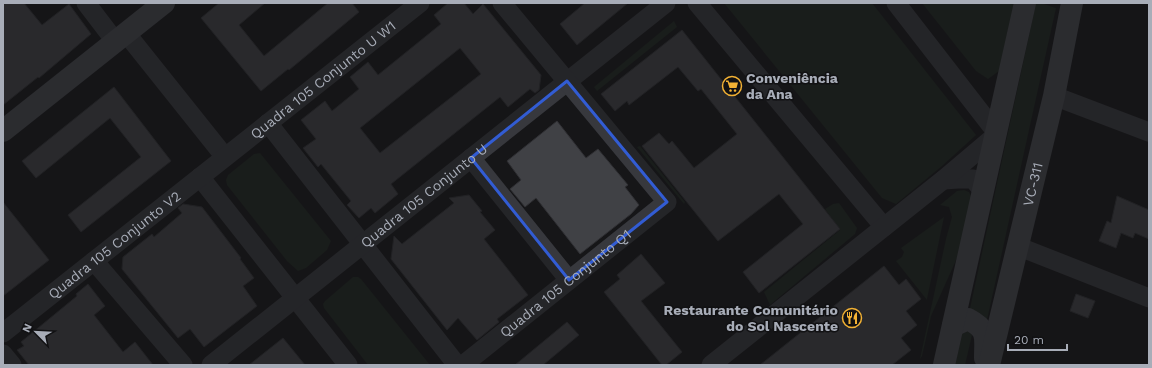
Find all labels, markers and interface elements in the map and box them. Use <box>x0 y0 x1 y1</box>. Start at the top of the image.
street label: Quadra 105 Conjunto U W1 <box>247 17 399 142</box>
place label: Conveniência da Ana <box>746 70 839 102</box>
supermarket icon: Conveniência da Ana <box>721 75 743 97</box>
street label: Quadra 105 Conjunto U <box>357 140 490 251</box>
street label: VC-311 <box>1020 161 1046 208</box>
street label: Quadra 105 Conjunto V2 <box>45 188 184 302</box>
street label: Quadra 105 Conjunto Q1 <box>497 226 634 340</box>
place label: Restaurante Comunitário do Sol Nascente <box>664 302 838 334</box>
restaurant icon: Restaurante Comunitário do Sol Nascente <box>841 307 863 329</box>
north arrow <box>16 312 56 352</box>
text: N <box>20 322 35 335</box>
scale bar <box>1008 326 1067 352</box>
text: 20 m <box>1014 333 1044 347</box>

